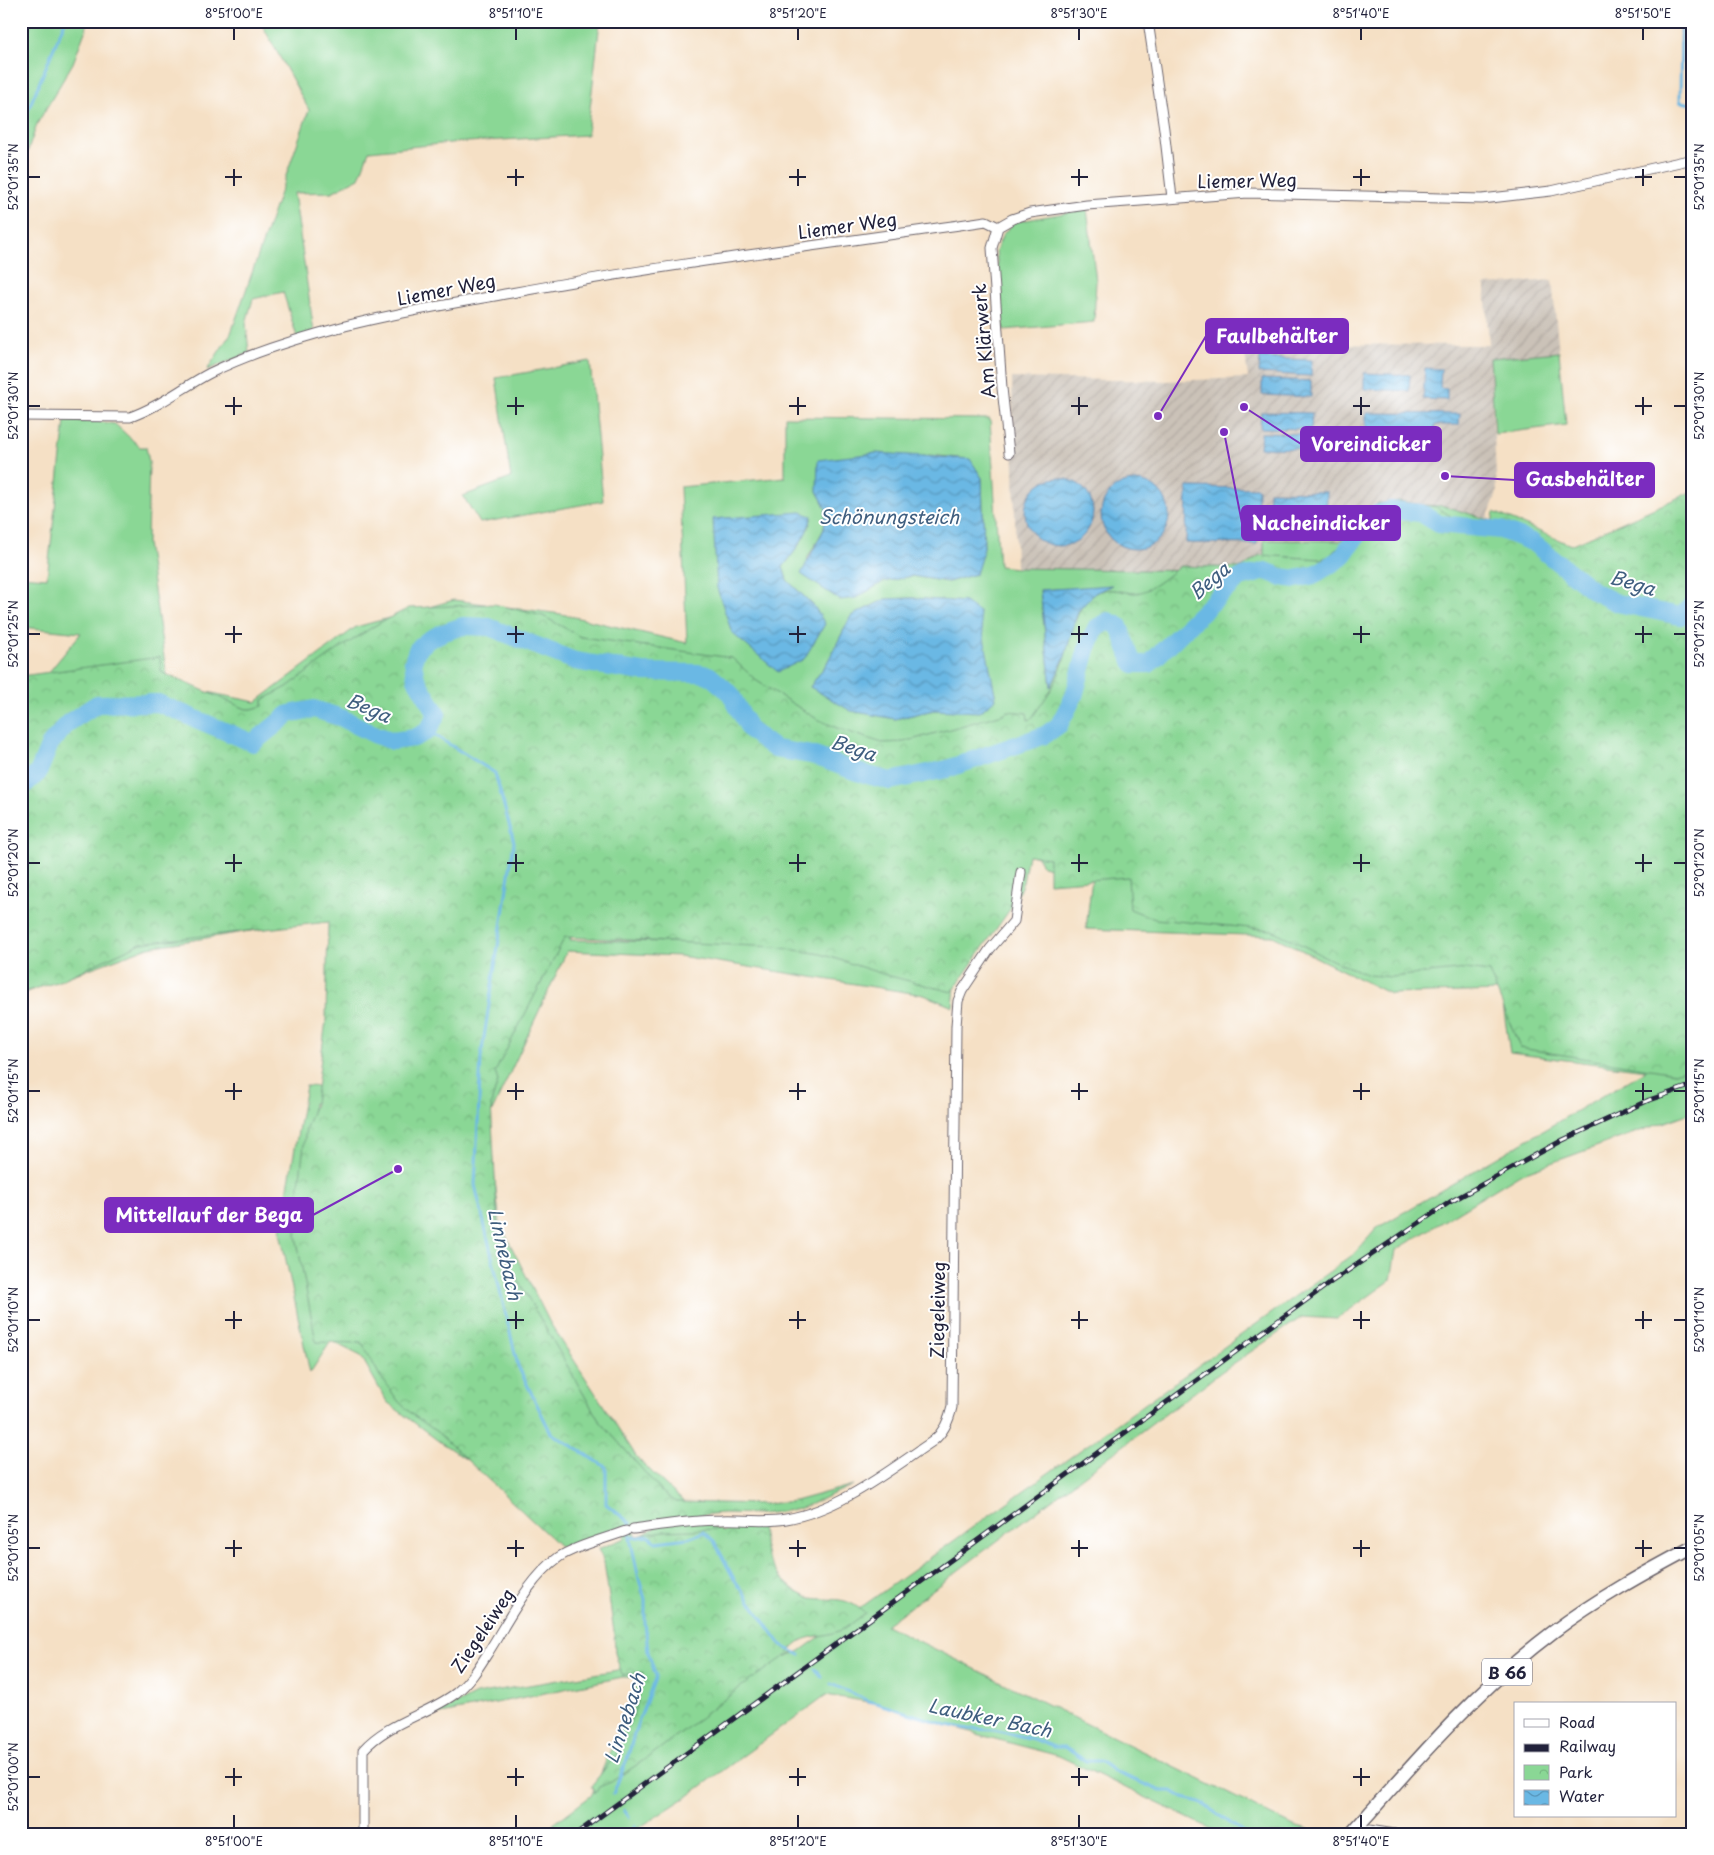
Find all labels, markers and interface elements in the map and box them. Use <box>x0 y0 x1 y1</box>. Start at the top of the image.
text: 8°51'00"E <box>205 4 263 22</box>
text: 8°51'10"E <box>489 4 543 22</box>
text: 8°51'20"E <box>769 4 827 22</box>
text: 8°51'30"E <box>1050 4 1108 22</box>
text: 8°51'40"E <box>1333 4 1389 22</box>
text: 8°51'50"E <box>1615 4 1671 22</box>
text: 52°01'35"N <box>4 143 22 211</box>
text: 52°01'35"N <box>1690 143 1708 211</box>
street label: Liemer Weg <box>1197 166 1297 194</box>
street label: Liemer Weg <box>796 205 898 245</box>
street label: Liemer Weg <box>395 266 497 312</box>
street label: Am Klärwerk <box>965 282 1001 400</box>
callout: Faulbehälter <box>1206 319 1348 353</box>
text: Faulbehälter <box>1216 321 1338 349</box>
text: 52°01'30"N <box>4 372 22 440</box>
text: 52°01'30"N <box>1690 372 1708 440</box>
callout: Voreindicker <box>1301 427 1441 461</box>
text: Voreindicker <box>1311 429 1431 457</box>
callout: Gasbehälter <box>1515 463 1654 497</box>
text: Gasbehälter <box>1526 464 1645 492</box>
water label: Schönungsteich <box>819 502 960 530</box>
callout: Nacheindicker <box>1242 506 1400 540</box>
text: Nacheindicker <box>1252 508 1390 536</box>
water label: Bega <box>1183 554 1236 605</box>
water label: Bega <box>1607 562 1660 602</box>
text: 52°01'25"N <box>4 600 22 668</box>
text: 52°01'25"N <box>1690 600 1708 668</box>
water label: Bega <box>343 685 397 729</box>
water label: Bega <box>828 727 881 768</box>
text: 52°01'20"N <box>4 828 22 898</box>
text: 52°01'20"N <box>1690 828 1708 898</box>
text: 52°01'15"N <box>4 1058 22 1124</box>
text: 52°01'15"N <box>1690 1058 1708 1124</box>
callout: Mittellauf der Bega <box>105 1198 313 1232</box>
text: Mittellauf der Bega <box>115 1200 303 1228</box>
water label: Linnebach <box>482 1205 530 1304</box>
street label: Ziegeleiweg <box>923 1261 951 1359</box>
text: 52°01'10"N <box>4 1287 22 1353</box>
text: 52°01'10"N <box>1690 1287 1708 1353</box>
text: 52°01'05"N <box>4 1514 22 1582</box>
text: 52°01'05"N <box>1690 1514 1708 1582</box>
street label: Ziegeleiweg <box>444 1582 520 1678</box>
road number: B 66 <box>1482 1658 1532 1685</box>
water label: Linnebach <box>596 1668 652 1767</box>
water label: Laubker Bach <box>926 1690 1055 1744</box>
legend <box>1514 1702 1676 1818</box>
text: Road <box>1559 1710 1595 1733</box>
text: Railway <box>1559 1734 1616 1757</box>
text: 52°01'00"N <box>4 1742 22 1812</box>
text: Park <box>1559 1760 1593 1783</box>
text: Water <box>1559 1784 1604 1807</box>
text: 8°51'00"E <box>205 1832 263 1850</box>
text: 8°51'10"E <box>489 1832 543 1850</box>
text: 8°51'20"E <box>769 1832 827 1850</box>
text: 8°51'30"E <box>1050 1832 1108 1850</box>
text: 8°51'40"E <box>1333 1832 1389 1850</box>

